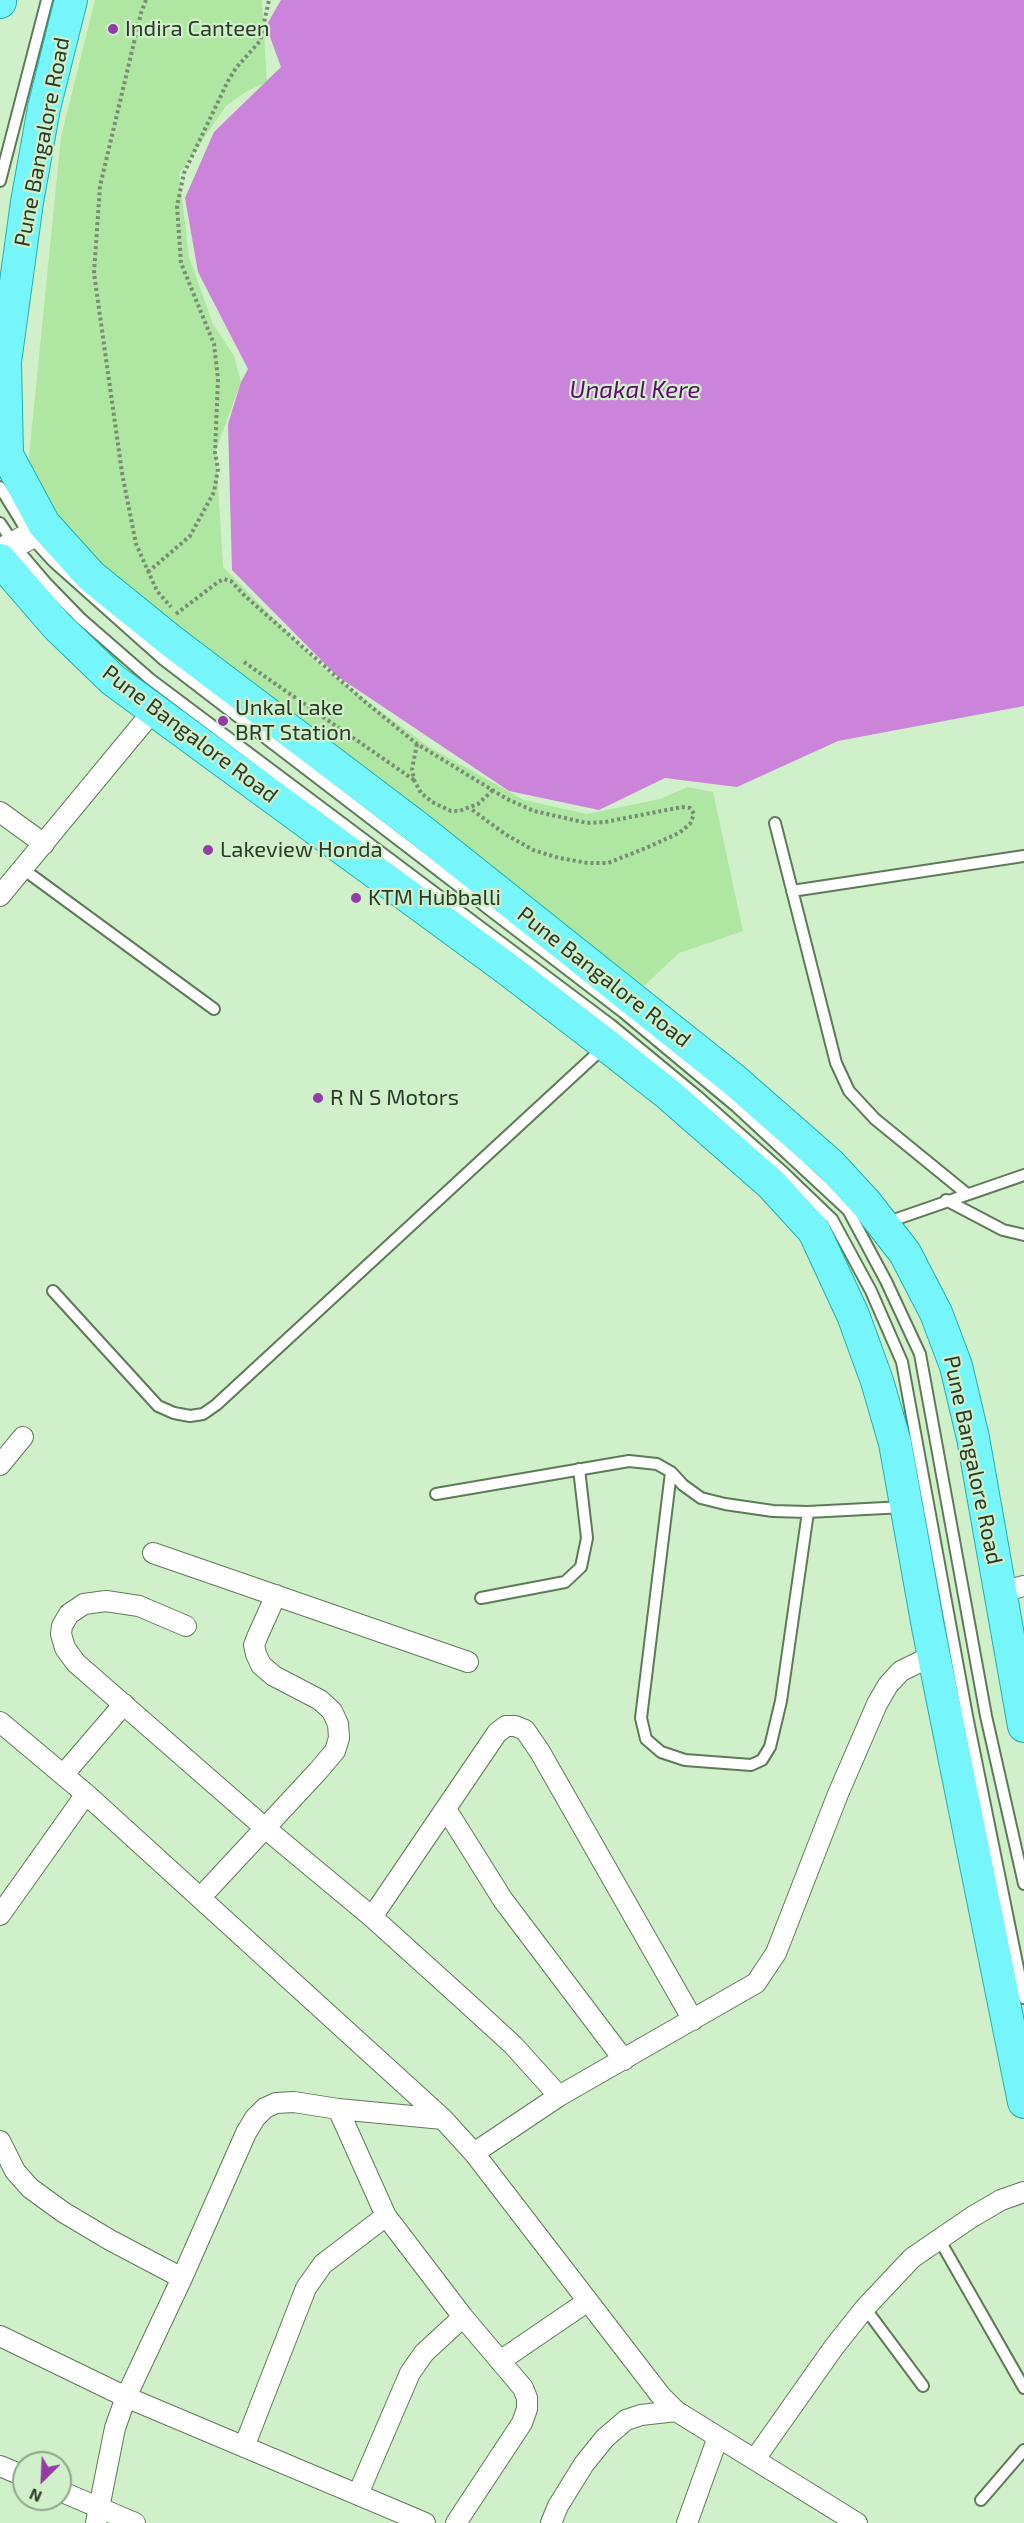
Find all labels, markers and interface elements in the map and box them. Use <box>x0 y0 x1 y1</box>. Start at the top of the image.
place label: Indira Canteen <box>125 16 270 42</box>
marker: Indira Canteen <box>106 22 120 36</box>
street label: Pune Bangalore Road <box>9 35 75 249</box>
water label: Unakal Kere <box>570 376 700 404</box>
street label: Pune Bangalore Road <box>97 659 283 809</box>
place label: Unkal Lake BRT Station <box>235 695 351 746</box>
marker: Unkal Lake BRT Station <box>216 714 230 728</box>
place label: Lakeview Honda <box>220 837 383 863</box>
marker: Lakeview Honda <box>201 843 215 857</box>
place label: KTM Hubballi <box>368 885 501 911</box>
marker: KTM Hubballi <box>349 891 363 905</box>
street label: Pune Bangalore Road <box>512 901 696 1053</box>
place label: R N S Motors <box>330 1085 459 1111</box>
marker: R N S Motors <box>311 1091 325 1105</box>
street label: Pune Bangalore Road <box>938 1353 1008 1567</box>
north arrow <box>12 2451 72 2511</box>
text: N <box>26 2485 44 2507</box>

